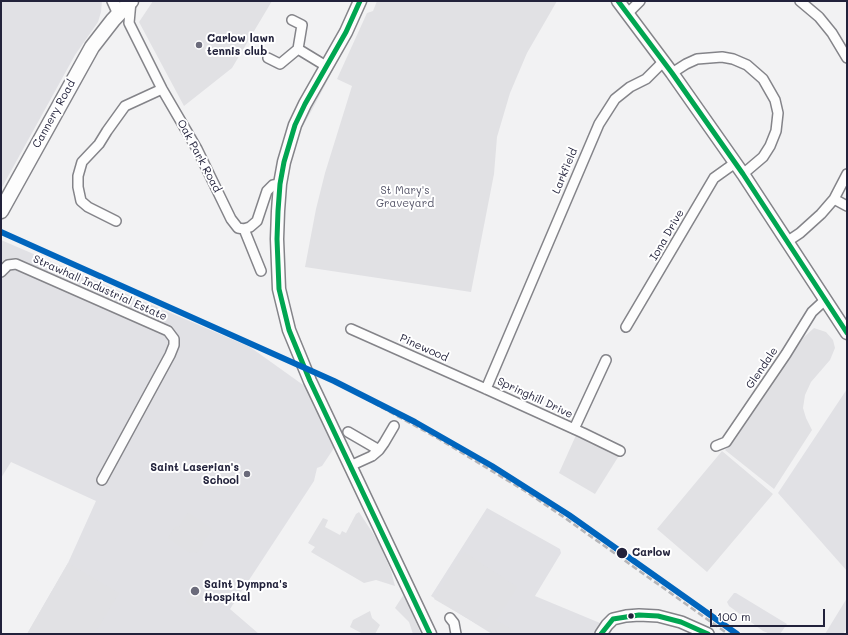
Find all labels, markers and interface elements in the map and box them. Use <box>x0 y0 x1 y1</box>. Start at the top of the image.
place label: Carlow lawn tennis club <box>207 32 274 58</box>
marker: Carlow lawn tennis club <box>194 40 204 50</box>
street label: Cannery Road <box>30 78 78 150</box>
street label: Oak Park Road <box>174 117 224 195</box>
street label: Larkfield <box>550 146 580 196</box>
park label: St Mary's Graveyard <box>376 184 434 210</box>
street label: Iona Drive <box>647 207 687 263</box>
street label: Strawhall Industrial Estate <box>31 252 169 324</box>
street label: Pinewood <box>398 331 450 365</box>
street label: Glendale <box>743 345 781 391</box>
street label: Springhill Drive <box>495 375 575 421</box>
place label: Saint Laserian's School <box>150 461 239 487</box>
marker: Saint Laserian's School <box>242 469 252 479</box>
marker: Carlow <box>615 546 629 560</box>
place label: Carlow <box>632 546 671 560</box>
place label: Saint Dympna's Hospital <box>204 578 288 604</box>
marker: Saint Dympna's Hospital <box>189 585 201 597</box>
scale bar <box>712 601 827 627</box>
text: 100 m <box>717 608 751 624</box>
unlabelled marker <box>626 611 636 621</box>

